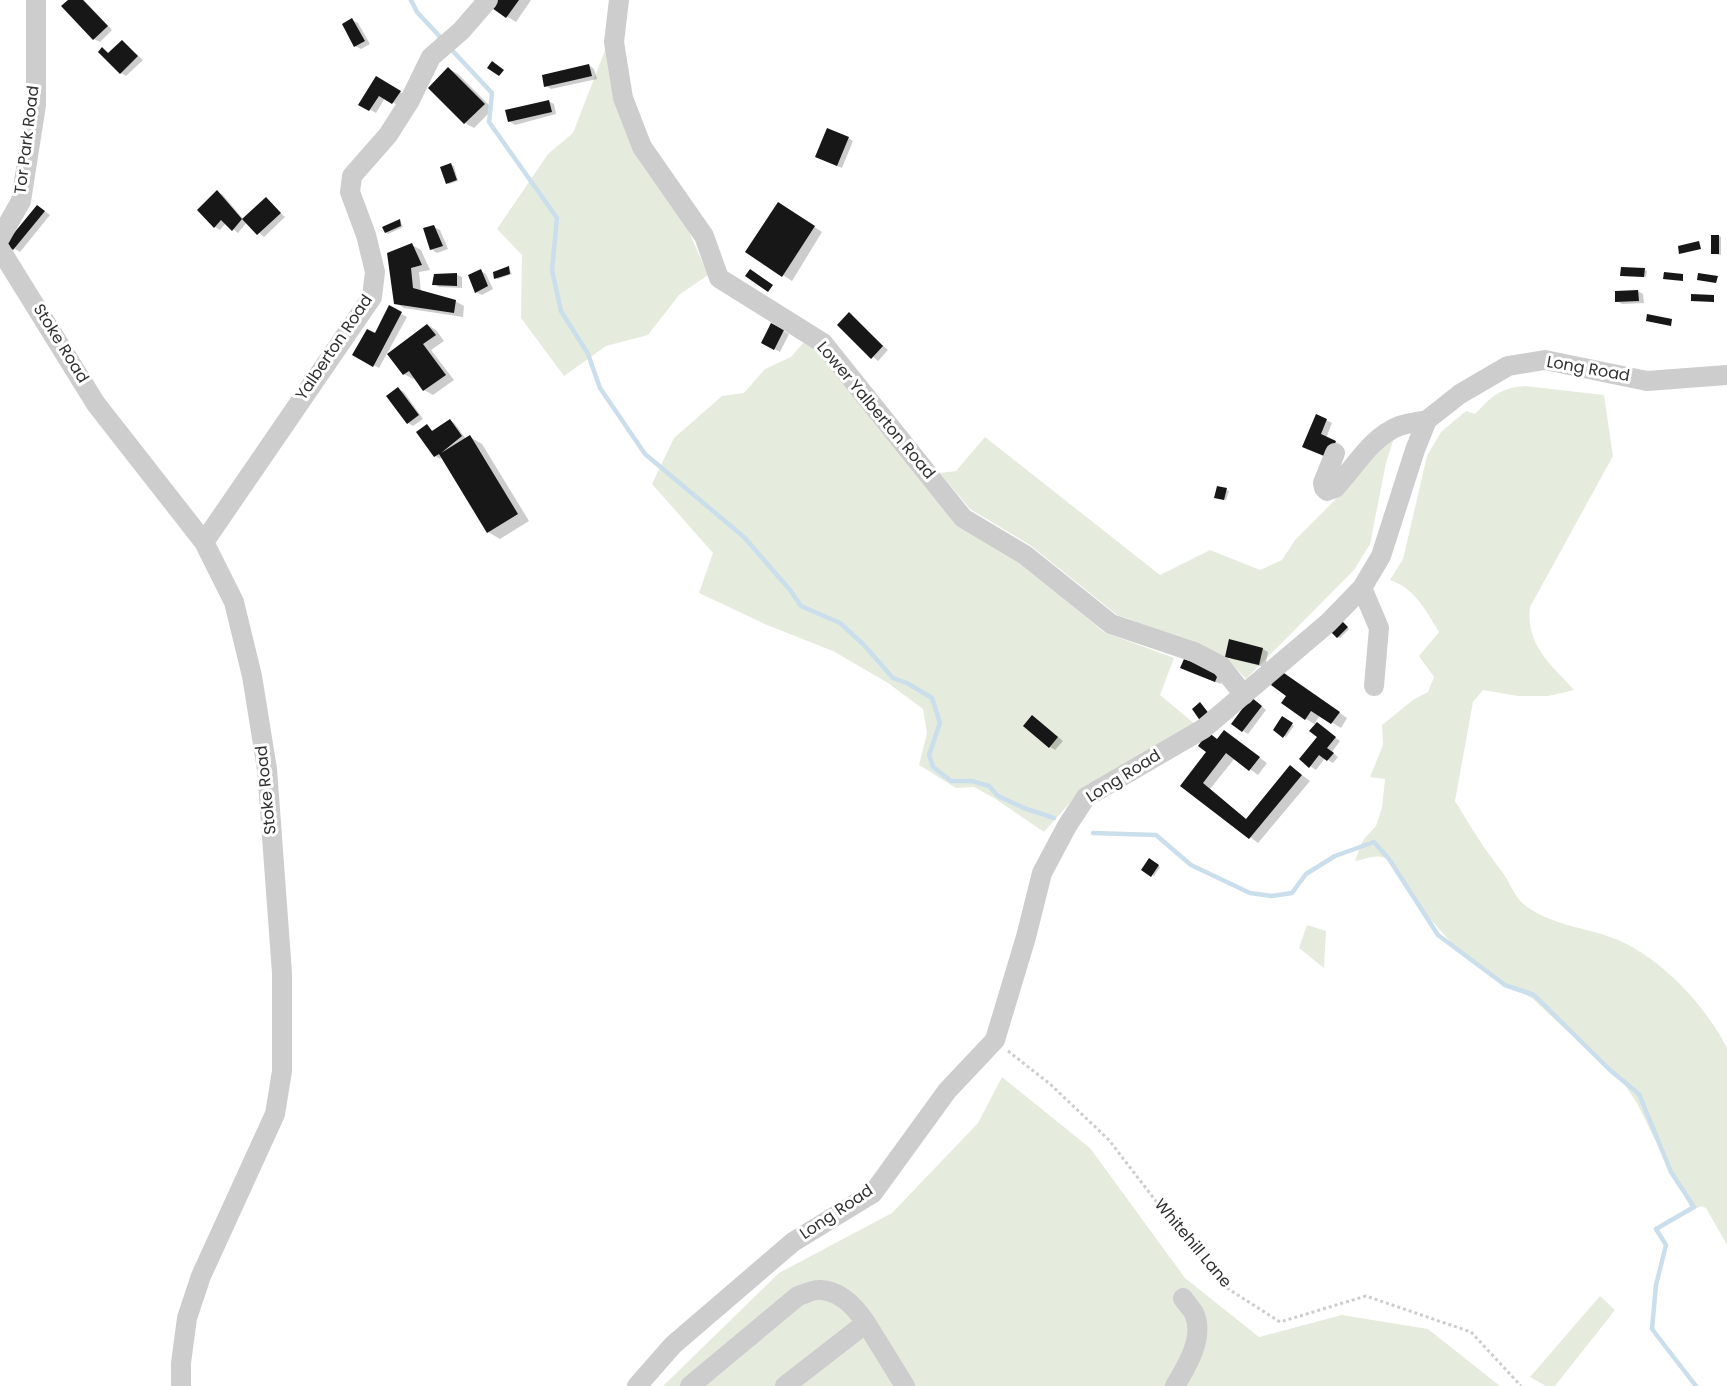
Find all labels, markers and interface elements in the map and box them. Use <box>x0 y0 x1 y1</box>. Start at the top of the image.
street label: Tor Park Road <box>12 85 44 195</box>
street label: Yalberton Road <box>293 292 377 404</box>
street label: Stoke Road <box>28 301 92 387</box>
street label: Lower Yalberton Road <box>812 338 938 484</box>
street label: Long Road <box>1545 353 1631 387</box>
street label: Stoke Road <box>253 744 281 836</box>
street label: Long Road <box>1083 747 1165 807</box>
street label: Long Road <box>797 1182 877 1244</box>
street label: Whitehill Lane <box>1149 1196 1235 1292</box>

